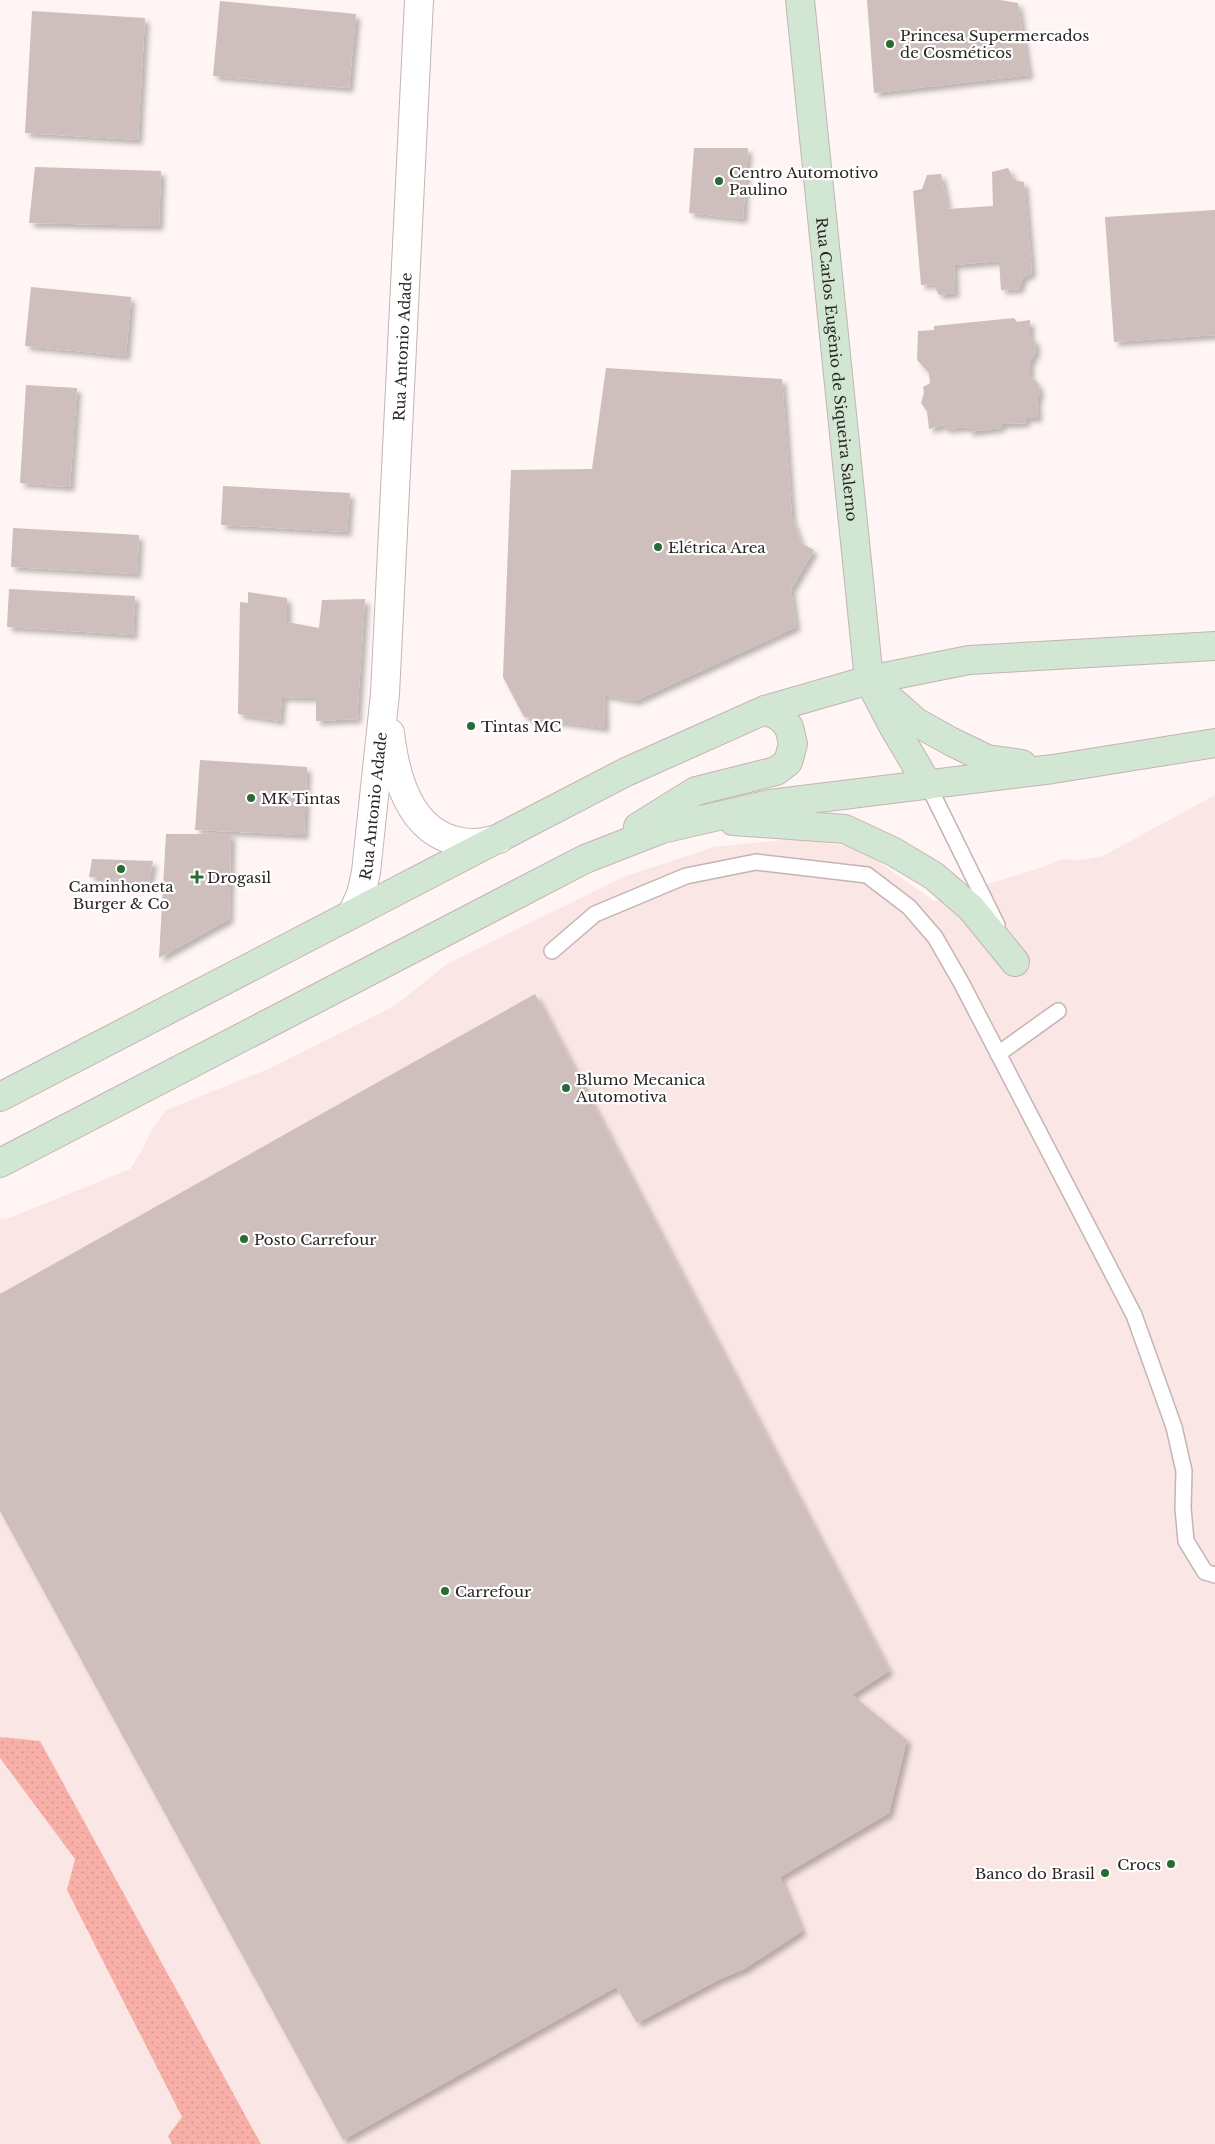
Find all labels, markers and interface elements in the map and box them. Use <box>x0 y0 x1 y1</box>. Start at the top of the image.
place label: Princesa Supermercados de Cosméticos <box>900 26 1089 62</box>
marker: Princesa Supermercados de Cosméticos <box>884 38 896 50</box>
place label: Centro Automotivo Paulino <box>729 163 878 199</box>
marker: Centro Automotivo Paulino <box>713 175 725 187</box>
street label: Rua Carlos Eugênio de Siqueira Salerno <box>813 216 862 522</box>
street label: Rua Antonio Adade <box>389 272 415 422</box>
place label: Elétrica Area <box>668 538 766 557</box>
marker: Elétrica Area <box>652 541 664 553</box>
place label: Tintas MC <box>481 717 561 736</box>
marker: Tintas MC <box>465 720 477 732</box>
street label: Rua Antonio Adade <box>355 731 390 882</box>
place label: MK Tintas <box>261 789 341 808</box>
marker: MK Tintas <box>245 792 257 804</box>
marker: Caminhoneta Burger & Co <box>115 863 127 875</box>
place label: Drogasil <box>207 868 271 887</box>
marker: Drogasil <box>191 871 203 883</box>
place label: Caminhoneta Burger & Co <box>69 877 174 913</box>
place label: Blumo Mecanica Automotiva <box>575 1070 706 1106</box>
marker: Blumo Mecanica Automotiva <box>560 1082 572 1094</box>
place label: Posto Carrefour <box>254 1230 377 1249</box>
marker: Posto Carrefour <box>238 1233 250 1245</box>
place label: Carrefour <box>455 1582 532 1601</box>
marker: Carrefour <box>439 1585 451 1597</box>
place label: Crocs <box>1117 1855 1161 1874</box>
marker: Crocs <box>1165 1858 1177 1870</box>
place label: Banco do Brasil <box>975 1864 1095 1883</box>
marker: Banco do Brasil <box>1099 1867 1111 1879</box>

